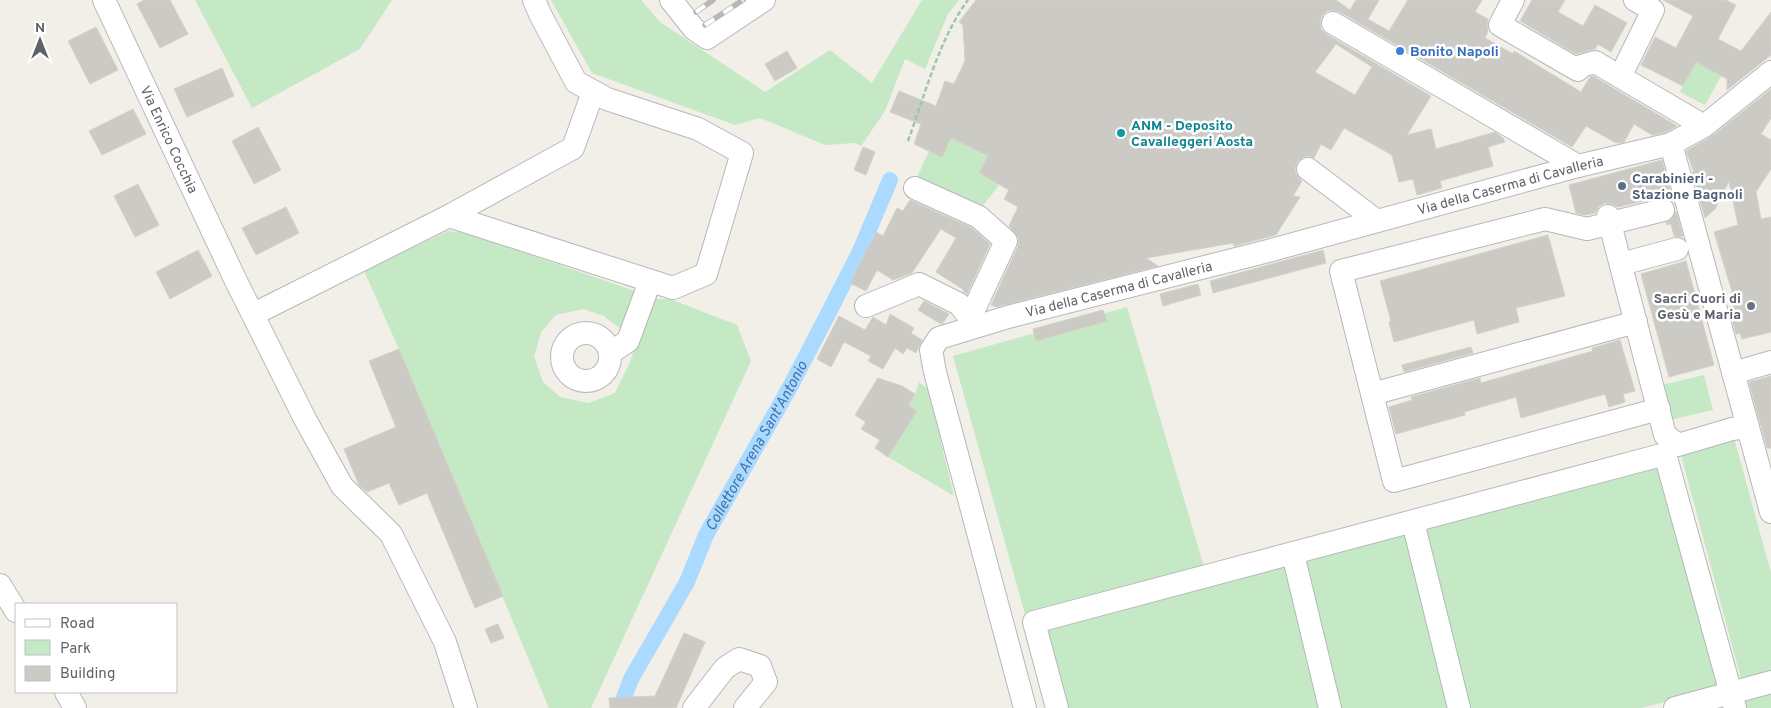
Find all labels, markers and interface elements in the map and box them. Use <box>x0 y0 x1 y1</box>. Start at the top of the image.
north arrow <box>15 15 65 65</box>
text: N <box>35 20 45 37</box>
place label: Bonito Napoli <box>1410 44 1499 61</box>
marker: Bonito Napoli <box>1394 45 1406 57</box>
street label: Via Enrico Cocchia <box>136 83 201 197</box>
place label: ANM - Deposito Cavalleggeri Aosta <box>1131 118 1253 151</box>
marker: ANM - Deposito Cavalleggeri Aosta <box>1115 127 1127 139</box>
street label: Via della Caserma di Cavalleria <box>1416 153 1605 220</box>
place label: Carabinieri - Stazione Bagnoli <box>1632 171 1743 204</box>
marker: Carabinieri - Stazione Bagnoli <box>1616 180 1628 192</box>
street label: Via della Caserma di Cavalleria <box>1024 258 1214 322</box>
place label: Sacri Cuori di Gesù e Maria <box>1654 291 1741 324</box>
marker: Sacri Cuori di Gesù e Maria <box>1745 300 1757 312</box>
water label: Collettore Arena Sant'Antonio <box>702 358 813 535</box>
legend <box>15 603 178 693</box>
text: Road <box>60 615 95 634</box>
text: Park <box>60 640 91 659</box>
text: Building <box>60 665 115 684</box>

